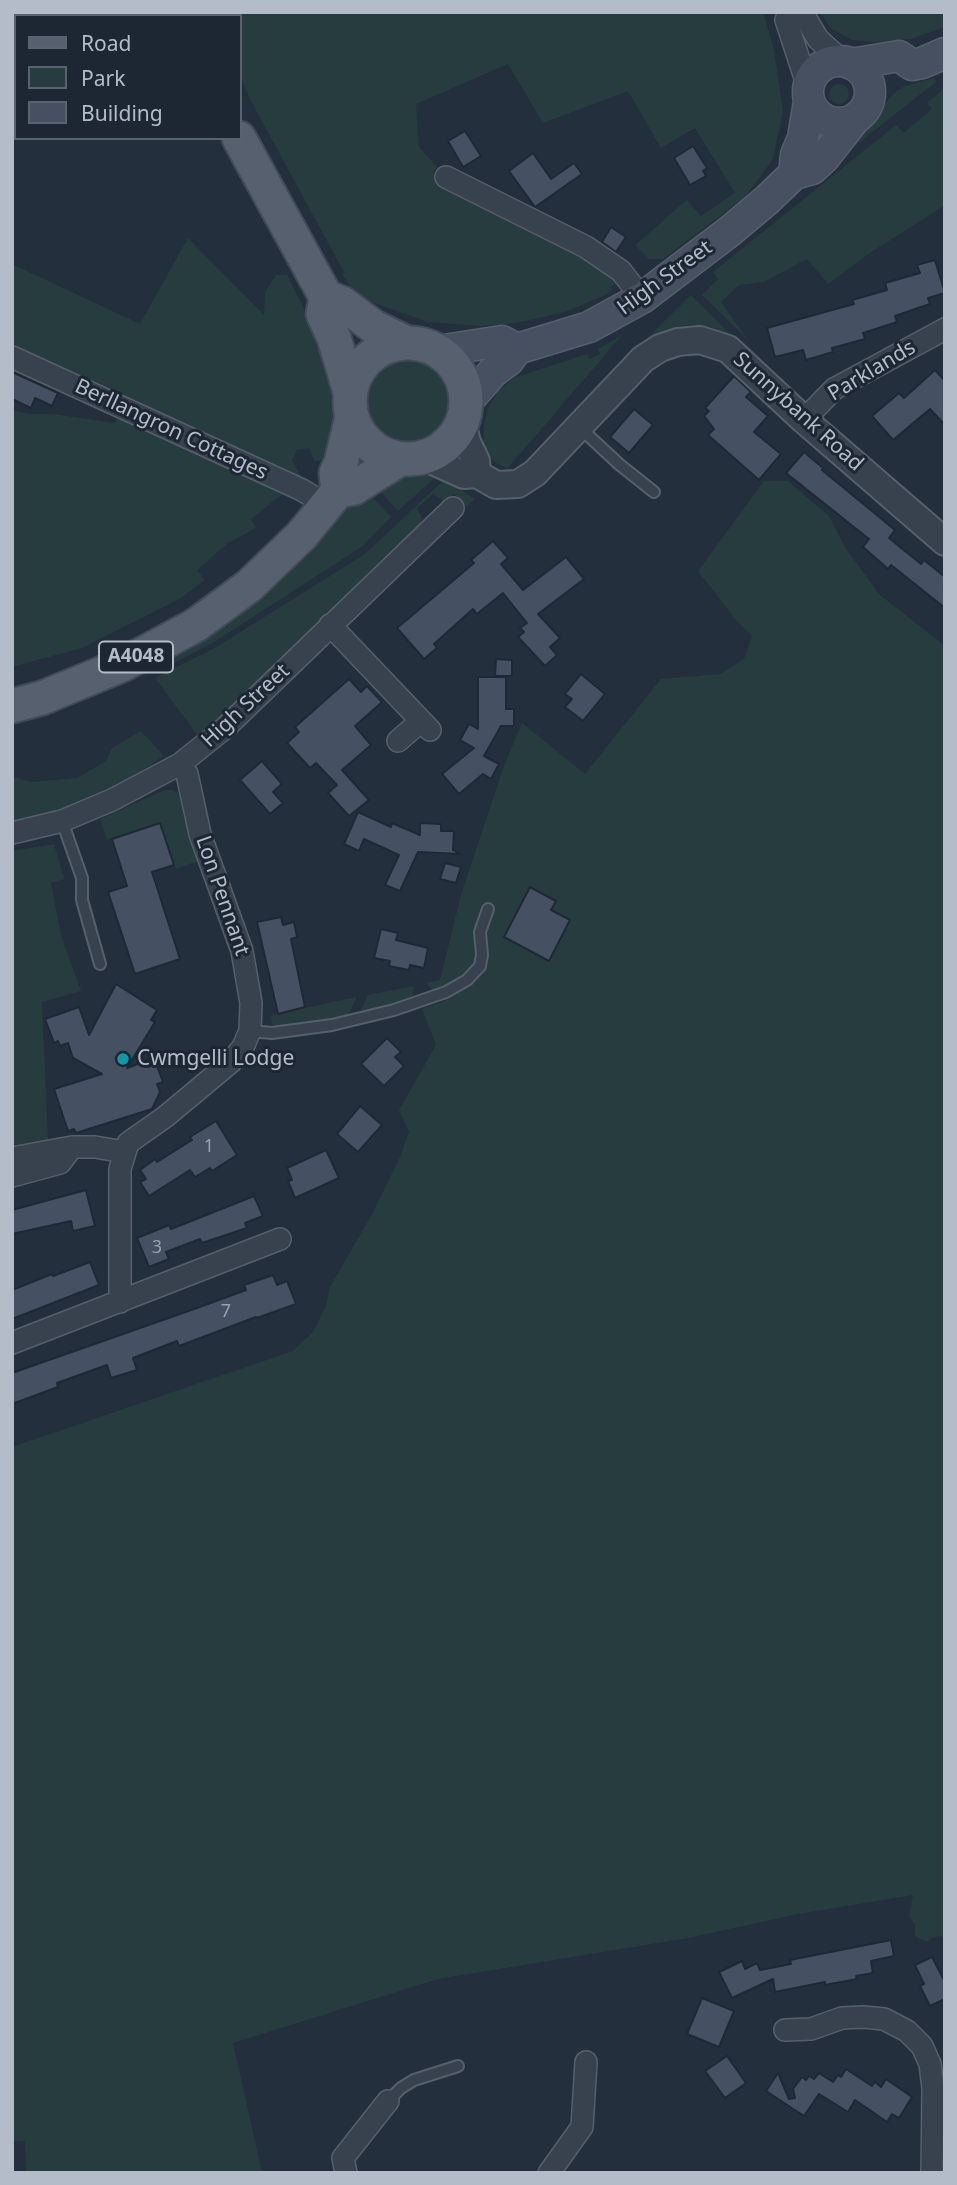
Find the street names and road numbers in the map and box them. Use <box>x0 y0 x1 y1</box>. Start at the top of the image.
street label: High Street <box>613 235 717 321</box>
street label: Parklands <box>824 335 920 407</box>
street label: Sunnybank Road <box>728 347 868 477</box>
street label: Berllangron Cottages <box>71 374 271 486</box>
road number: A4048 <box>99 642 173 672</box>
street label: High Street <box>197 659 295 753</box>
street label: Lon Pennant <box>190 833 254 959</box>

